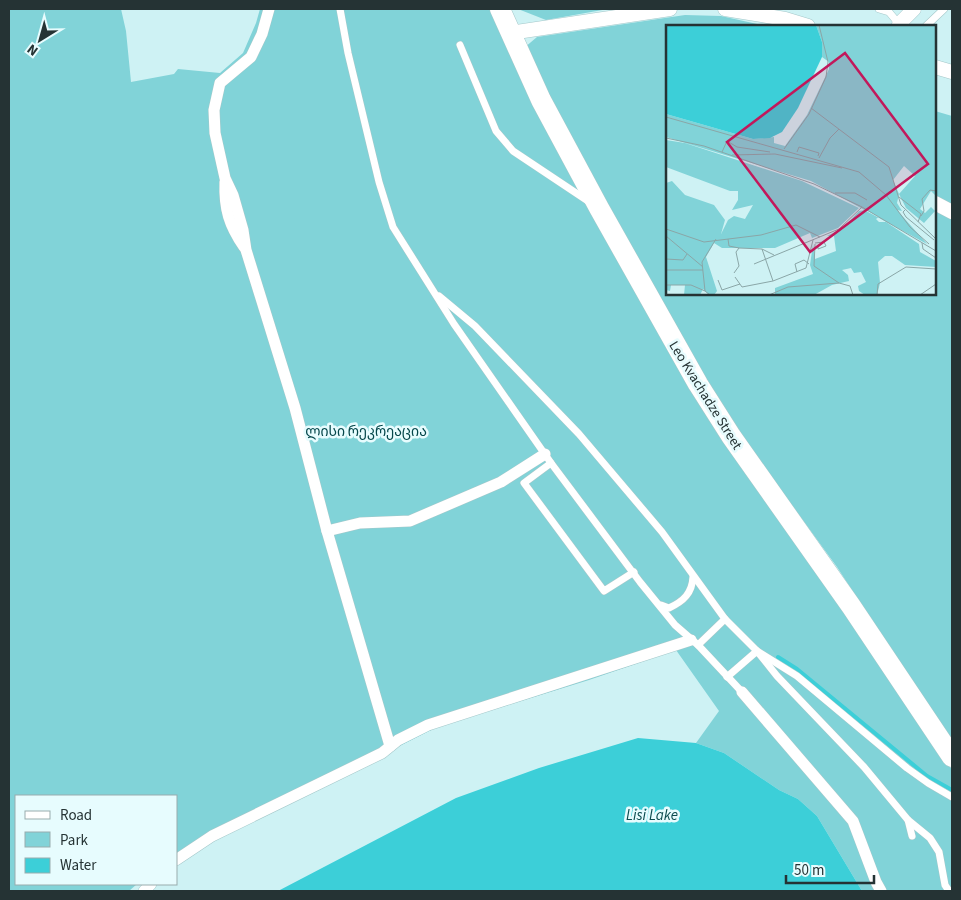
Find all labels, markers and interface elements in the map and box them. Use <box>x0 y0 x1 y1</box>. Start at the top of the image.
north arrow <box>15 15 65 65</box>
inset map <box>666 25 936 295</box>
text: N <box>23 39 43 60</box>
street label: Leo Kvachadze Street <box>664 337 747 454</box>
park label: ლისი რეკრეაცია <box>305 422 427 442</box>
legend <box>15 795 178 885</box>
text: Road <box>60 805 92 826</box>
water label: Lisi Lake <box>626 805 678 826</box>
text: Park <box>60 830 89 851</box>
scale bar <box>786 852 874 884</box>
text: Water <box>60 855 97 876</box>
text: 50 m <box>794 860 824 881</box>

